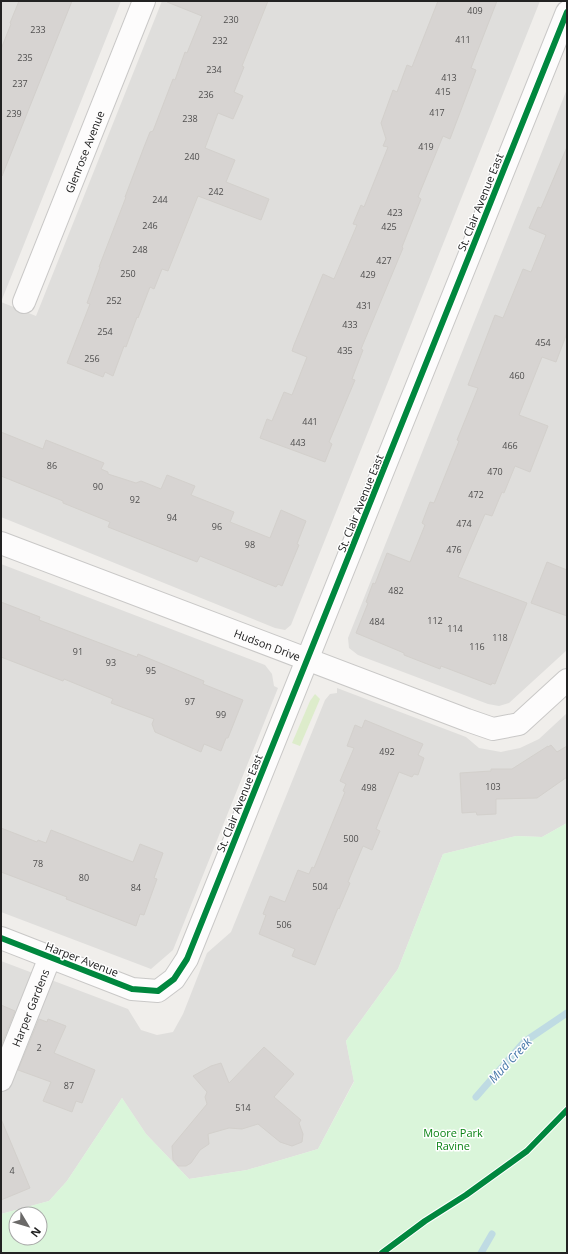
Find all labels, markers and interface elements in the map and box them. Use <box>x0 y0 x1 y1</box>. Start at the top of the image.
house number: 409 <box>467 4 483 17</box>
house number: 230 <box>223 13 239 26</box>
house number: 233 <box>30 23 46 36</box>
house number: 411 <box>455 33 471 46</box>
house number: 232 <box>212 34 228 47</box>
house number: 235 <box>17 51 33 64</box>
house number: 234 <box>206 63 222 76</box>
house number: 413 <box>441 71 457 84</box>
house number: 237 <box>12 77 28 90</box>
house number: 415 <box>435 85 451 98</box>
house number: 236 <box>198 88 214 101</box>
house number: 417 <box>429 106 445 119</box>
house number: 239 <box>6 107 22 120</box>
street label: Glenrose Avenue <box>61 108 107 195</box>
house number: 238 <box>182 112 198 125</box>
house number: 419 <box>418 140 434 153</box>
house number: 240 <box>184 150 200 163</box>
street label: St. Clair Avenue East <box>454 151 506 253</box>
house number: 242 <box>208 185 224 198</box>
house number: 244 <box>152 193 168 206</box>
house number: 423 <box>387 206 403 219</box>
house number: 246 <box>142 219 158 232</box>
house number: 425 <box>381 220 397 233</box>
house number: 248 <box>132 243 148 256</box>
house number: 427 <box>376 254 392 267</box>
house number: 250 <box>120 267 136 280</box>
house number: 429 <box>360 268 376 281</box>
house number: 252 <box>106 294 122 307</box>
house number: 431 <box>356 299 372 312</box>
house number: 433 <box>342 318 358 331</box>
house number: 254 <box>97 325 113 338</box>
house number: 454 <box>535 336 551 349</box>
house number: 435 <box>337 344 353 357</box>
house number: 256 <box>84 352 100 365</box>
house number: 460 <box>509 369 525 382</box>
house number: 441 <box>302 415 318 428</box>
house number: 443 <box>290 436 306 449</box>
house number: 466 <box>502 439 518 452</box>
street label: St. Clair Avenue East <box>334 452 386 554</box>
house number: 86 <box>47 459 57 472</box>
house number: 470 <box>487 465 503 478</box>
house number: 90 <box>93 480 103 493</box>
house number: 472 <box>468 488 484 501</box>
house number: 92 <box>130 493 140 506</box>
house number: 94 <box>167 511 177 524</box>
house number: 474 <box>456 517 472 530</box>
house number: 96 <box>212 520 222 533</box>
house number: 98 <box>245 538 255 551</box>
house number: 476 <box>446 543 462 556</box>
house number: 482 <box>388 584 404 597</box>
house number: 112 <box>427 614 443 627</box>
house number: 484 <box>369 615 385 628</box>
house number: 114 <box>447 622 463 635</box>
street label: Hudson Drive <box>232 625 303 664</box>
house number: 118 <box>492 631 508 644</box>
house number: 116 <box>469 640 485 653</box>
house number: 91 <box>73 645 83 658</box>
house number: 93 <box>106 656 116 669</box>
house number: 95 <box>146 664 156 677</box>
house number: 97 <box>185 695 195 708</box>
house number: 99 <box>216 708 226 721</box>
house number: 492 <box>379 745 395 758</box>
street label: St. Clair Avenue East <box>213 752 265 854</box>
house number: 103 <box>485 780 501 793</box>
house number: 498 <box>361 781 377 794</box>
house number: 500 <box>343 832 359 845</box>
house number: 78 <box>33 857 43 870</box>
house number: 80 <box>79 871 89 884</box>
house number: 504 <box>312 880 328 893</box>
house number: 84 <box>131 881 141 894</box>
house number: 506 <box>276 918 292 931</box>
street label: Harper Avenue <box>43 938 121 980</box>
street label: Harper Gardens <box>8 966 52 1049</box>
water label: Mud Creek <box>484 1033 536 1087</box>
house number: 2 <box>36 1041 42 1054</box>
house number: 87 <box>64 1079 74 1092</box>
house number: 514 <box>235 1101 251 1114</box>
park label: Moore Park Ravine <box>423 1125 483 1153</box>
house number: 4 <box>9 1164 15 1177</box>
north arrow <box>8 1206 48 1246</box>
text: N <box>28 1224 45 1241</box>

